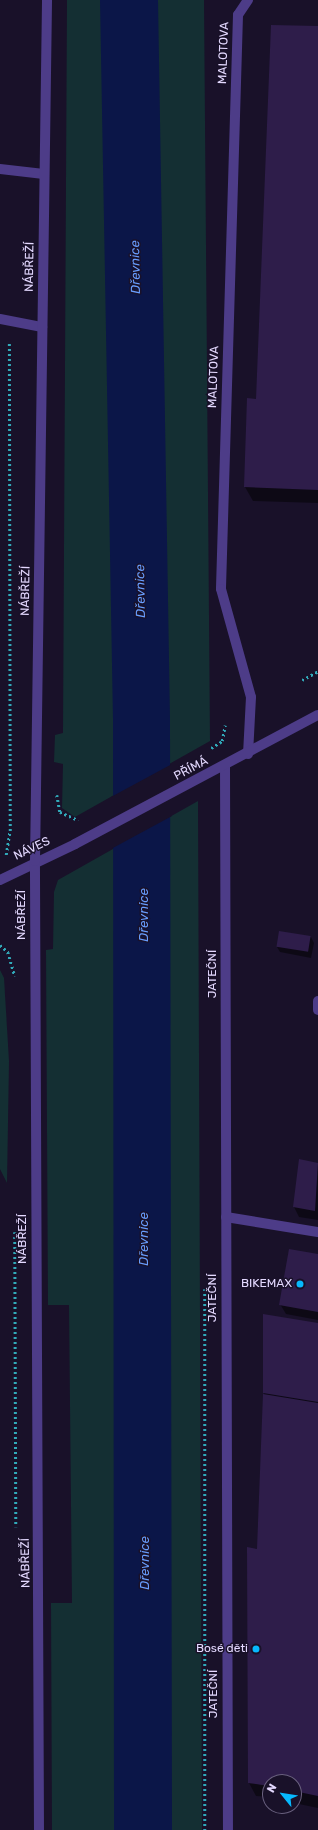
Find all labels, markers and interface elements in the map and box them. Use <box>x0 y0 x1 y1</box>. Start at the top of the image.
street label: MALOTOVA <box>216 22 232 84</box>
water label: Dřevnice <box>128 240 144 294</box>
street label: NÁBŘEŽÍ <box>22 242 38 292</box>
street label: MALOTOVA <box>206 346 222 408</box>
water label: Dřevnice <box>133 564 149 618</box>
street label: NÁBŘEŽÍ <box>18 566 34 616</box>
street label: PŘÍMÁ <box>172 754 210 784</box>
street label: NÁVES <box>12 834 52 864</box>
water label: Dřevnice <box>136 888 152 942</box>
street label: NÁBŘEŽÍ <box>15 890 29 940</box>
street label: JATEČNÍ <box>206 950 220 998</box>
water label: Dřevnice <box>136 1212 152 1266</box>
street label: NÁBŘEŽÍ <box>16 1214 30 1264</box>
street label: JATEČNÍ <box>206 1274 220 1322</box>
place label: BIKEMAX <box>241 1277 292 1291</box>
marker: BIKEMAX <box>295 1279 305 1289</box>
water label: Dřevnice <box>137 1536 153 1590</box>
street label: NÁBŘEŽÍ <box>18 1538 34 1588</box>
place label: Bosé děti <box>196 1642 248 1656</box>
marker: Bosé děti <box>251 1644 261 1654</box>
street label: JATEČNÍ <box>207 1670 221 1718</box>
north arrow <box>262 1774 302 1814</box>
text: N <box>264 1782 280 1795</box>

